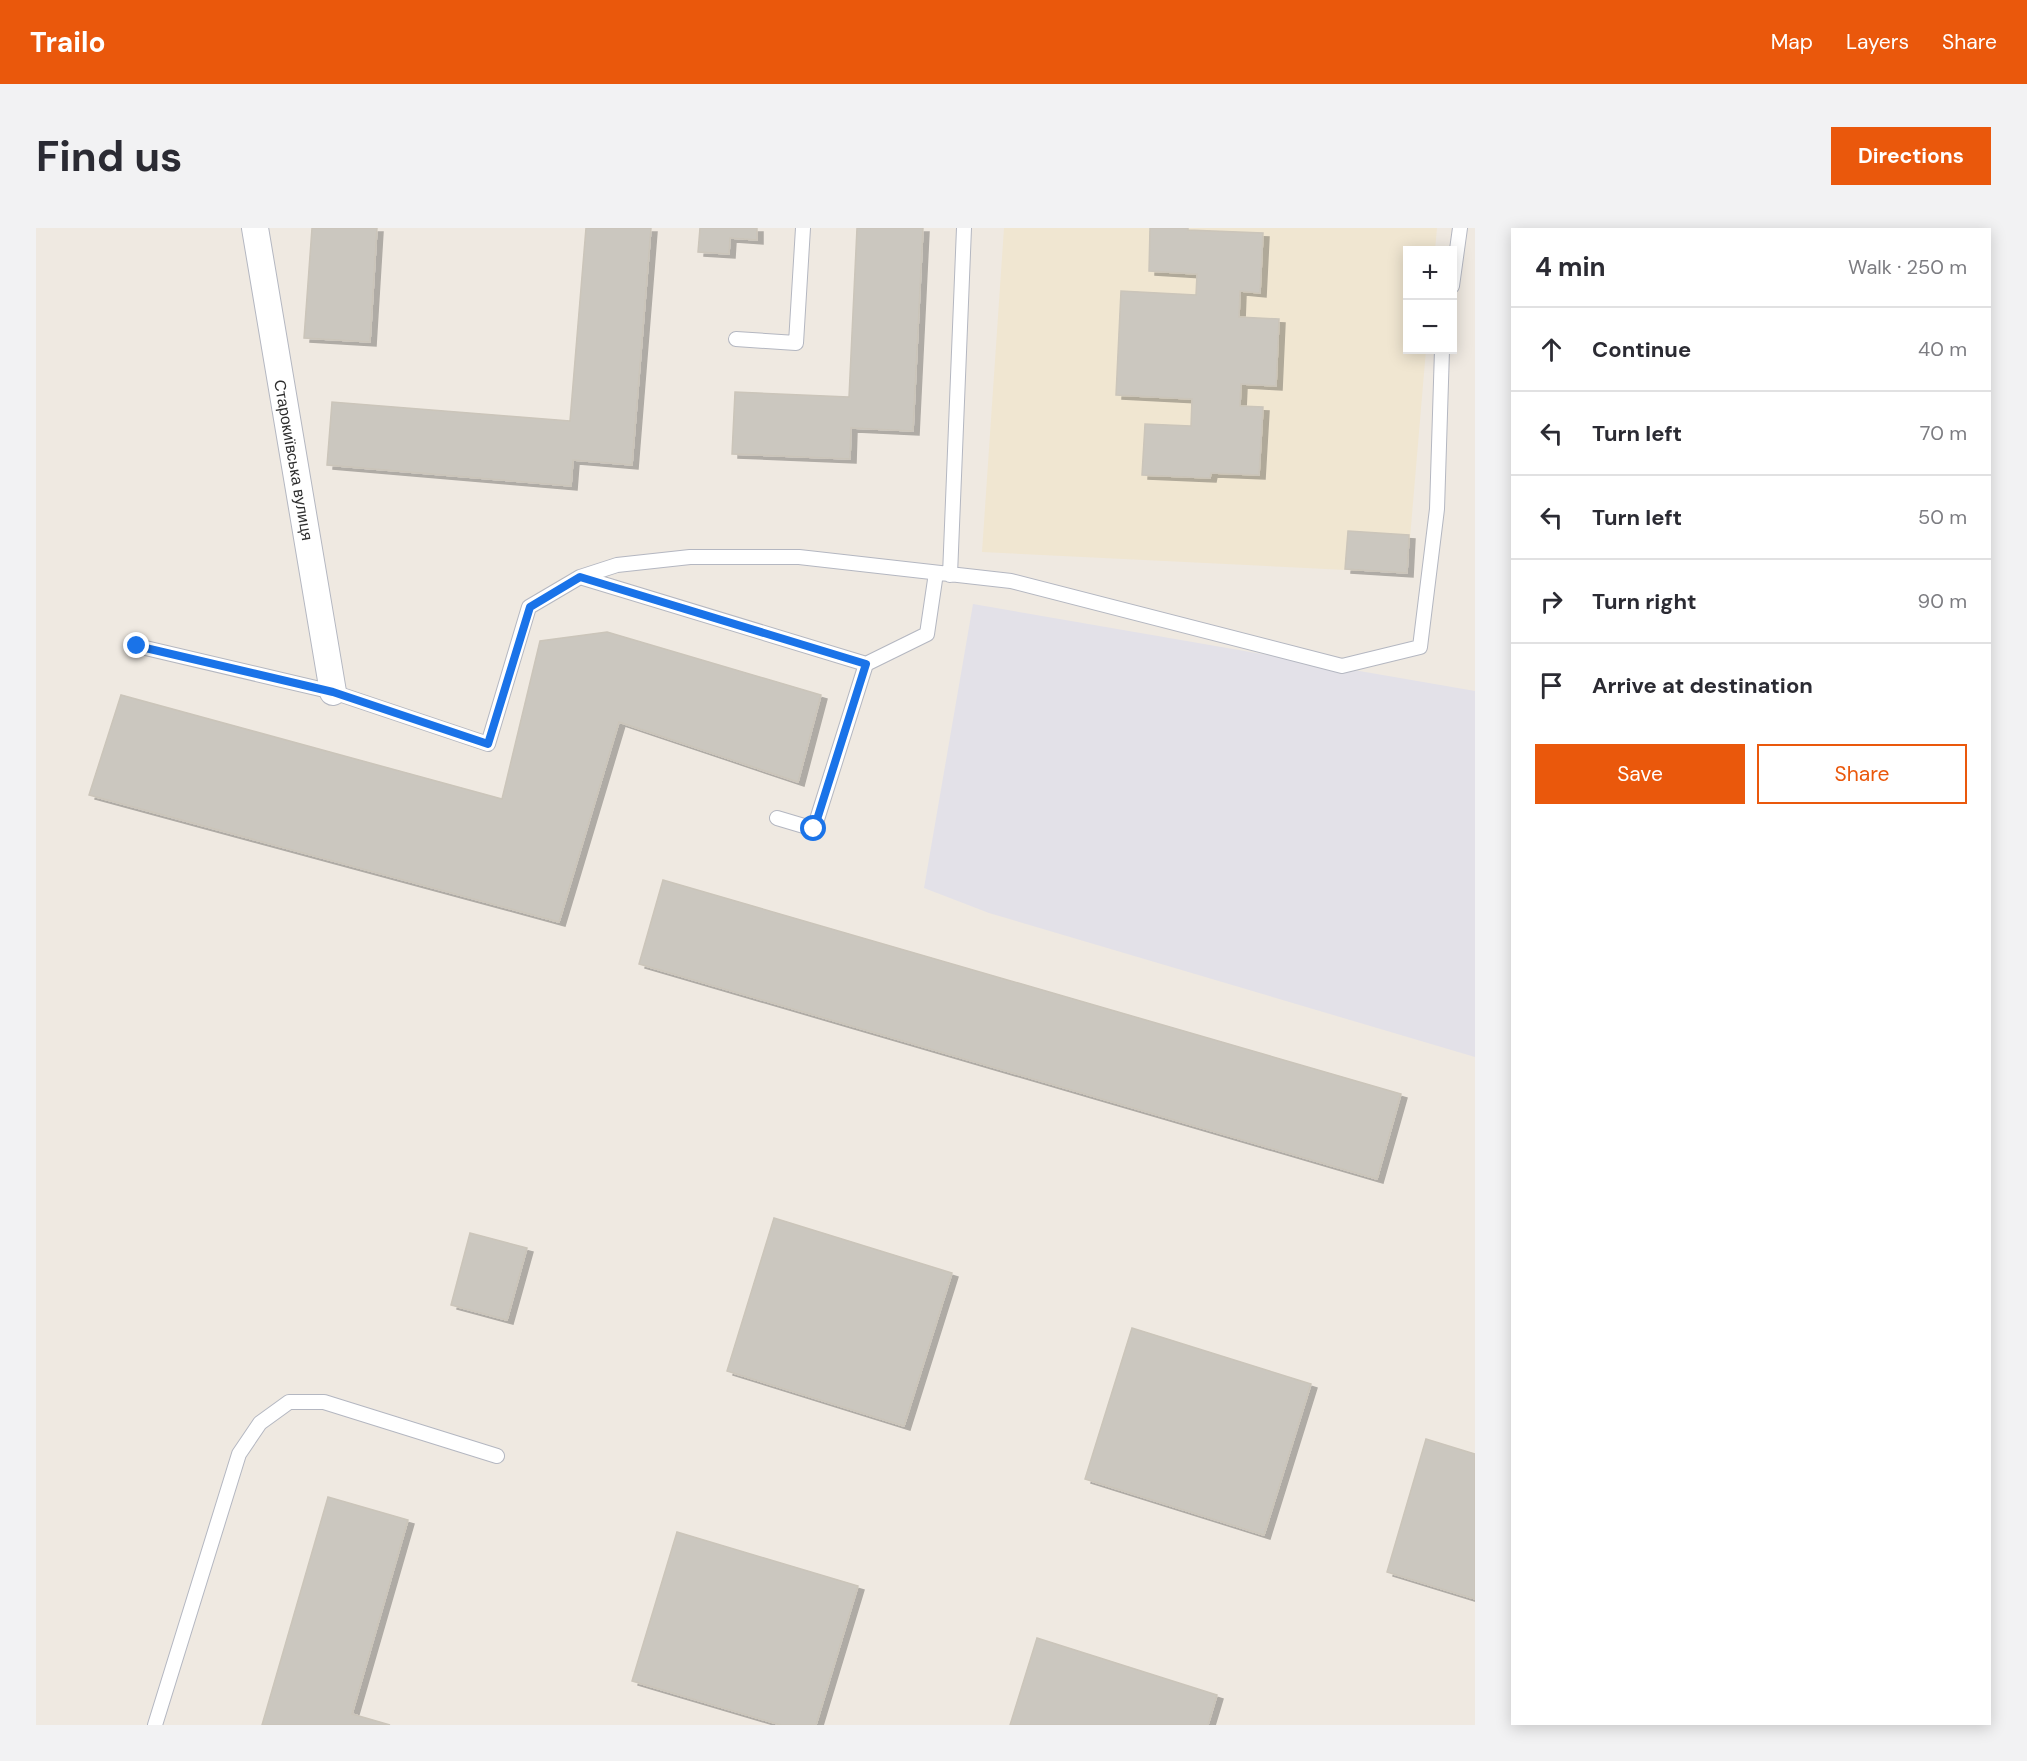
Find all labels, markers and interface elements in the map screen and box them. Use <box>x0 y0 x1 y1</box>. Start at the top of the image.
text: Trailo <box>30 24 106 61</box>
text: Map <box>1771 28 1813 56</box>
text: Layers <box>1846 28 1909 56</box>
text: Share <box>1942 28 1997 56</box>
button: Directions <box>1831 127 1991 185</box>
text: Find us <box>36 129 182 184</box>
map controls <box>1403 246 1457 354</box>
button: + <box>1403 246 1457 300</box>
text: 4 min <box>1535 250 1606 284</box>
text: Walk · 250 m <box>1848 254 1967 280</box>
button: − <box>1403 300 1457 354</box>
icon: ahead <box>1535 333 1568 366</box>
text: Continue <box>1592 335 1691 364</box>
text: 40 m <box>1918 336 1967 362</box>
street label: Старокиївська вулиця <box>269 378 318 542</box>
icon: left <box>1535 417 1568 450</box>
text: Turn left <box>1592 419 1682 448</box>
text: 70 m <box>1920 420 1967 446</box>
icon: left <box>1535 501 1568 534</box>
text: Turn left <box>1592 503 1682 532</box>
text: 50 m <box>1918 504 1967 530</box>
icon: right <box>1535 585 1568 618</box>
text: Turn right <box>1592 587 1697 616</box>
text: 90 m <box>1918 588 1967 614</box>
route end <box>123 632 149 658</box>
icon: arrive <box>1535 669 1568 702</box>
text: Arrive at destination <box>1592 671 1813 700</box>
button: Save <box>1535 744 1745 804</box>
button: Share <box>1757 744 1967 804</box>
route start <box>800 815 826 841</box>

